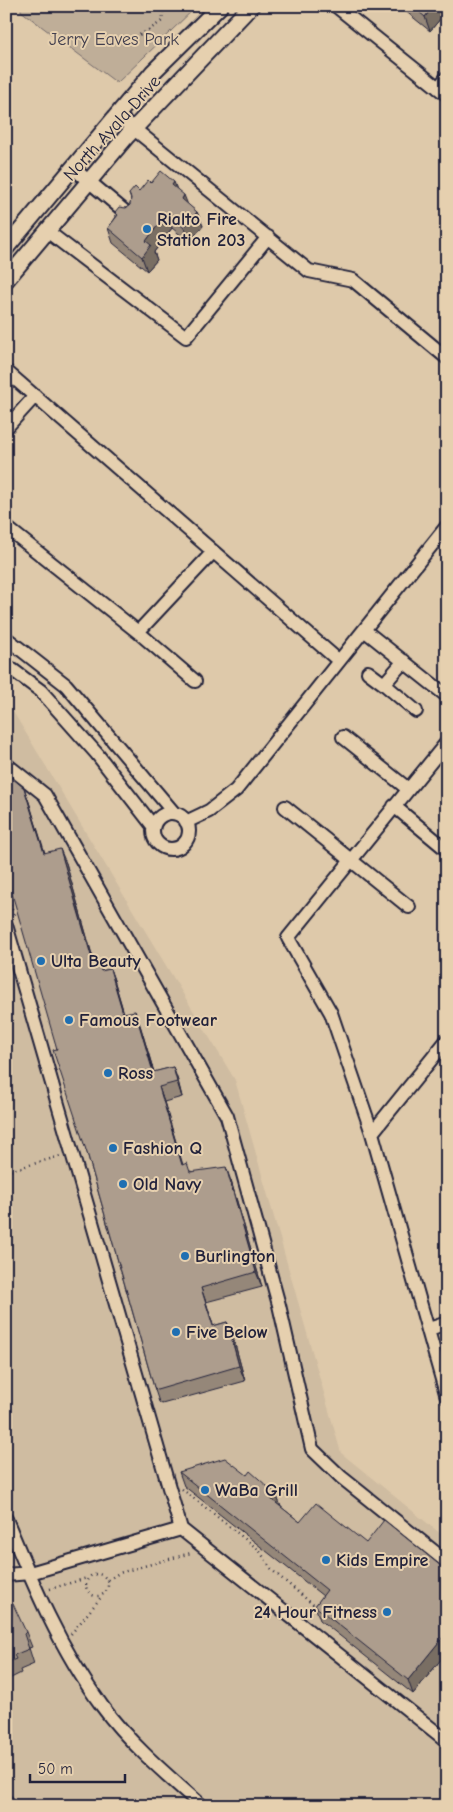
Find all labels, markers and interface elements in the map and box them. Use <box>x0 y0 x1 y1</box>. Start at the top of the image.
park label: Jerry Eaves Park <box>49 29 179 50</box>
street label: North Ayala Drive <box>59 71 165 185</box>
place label: Rialto Fire Station 203 <box>157 209 245 251</box>
marker: Rialto Fire Station 203 <box>141 223 153 235</box>
place label: Ulta Beauty <box>51 951 142 972</box>
marker: Ulta Beauty <box>35 955 47 967</box>
place label: Famous Footwear <box>79 1010 218 1031</box>
marker: Famous Footwear <box>63 1014 75 1026</box>
place label: Ross <box>118 1063 153 1084</box>
marker: Ross <box>102 1067 114 1079</box>
place label: Fashion Q <box>123 1138 202 1159</box>
marker: Fashion Q <box>107 1142 119 1154</box>
place label: Old Navy <box>133 1174 202 1195</box>
marker: Old Navy <box>117 1178 129 1190</box>
place label: Burlington <box>195 1246 275 1267</box>
marker: Burlington <box>179 1250 191 1262</box>
place label: Five Below <box>186 1322 268 1343</box>
marker: Five Below <box>170 1326 182 1338</box>
place label: WaBa Grill <box>215 1480 298 1501</box>
marker: WaBa Grill <box>199 1484 211 1496</box>
place label: Kids Empire <box>336 1550 428 1571</box>
marker: Kids Empire <box>320 1554 332 1566</box>
place label: 24 Hour Fitness <box>254 1602 377 1623</box>
marker: 24 Hour Fitness <box>381 1606 393 1618</box>
scale bar <box>30 1752 125 1784</box>
text: 50 m <box>38 1760 73 1778</box>

